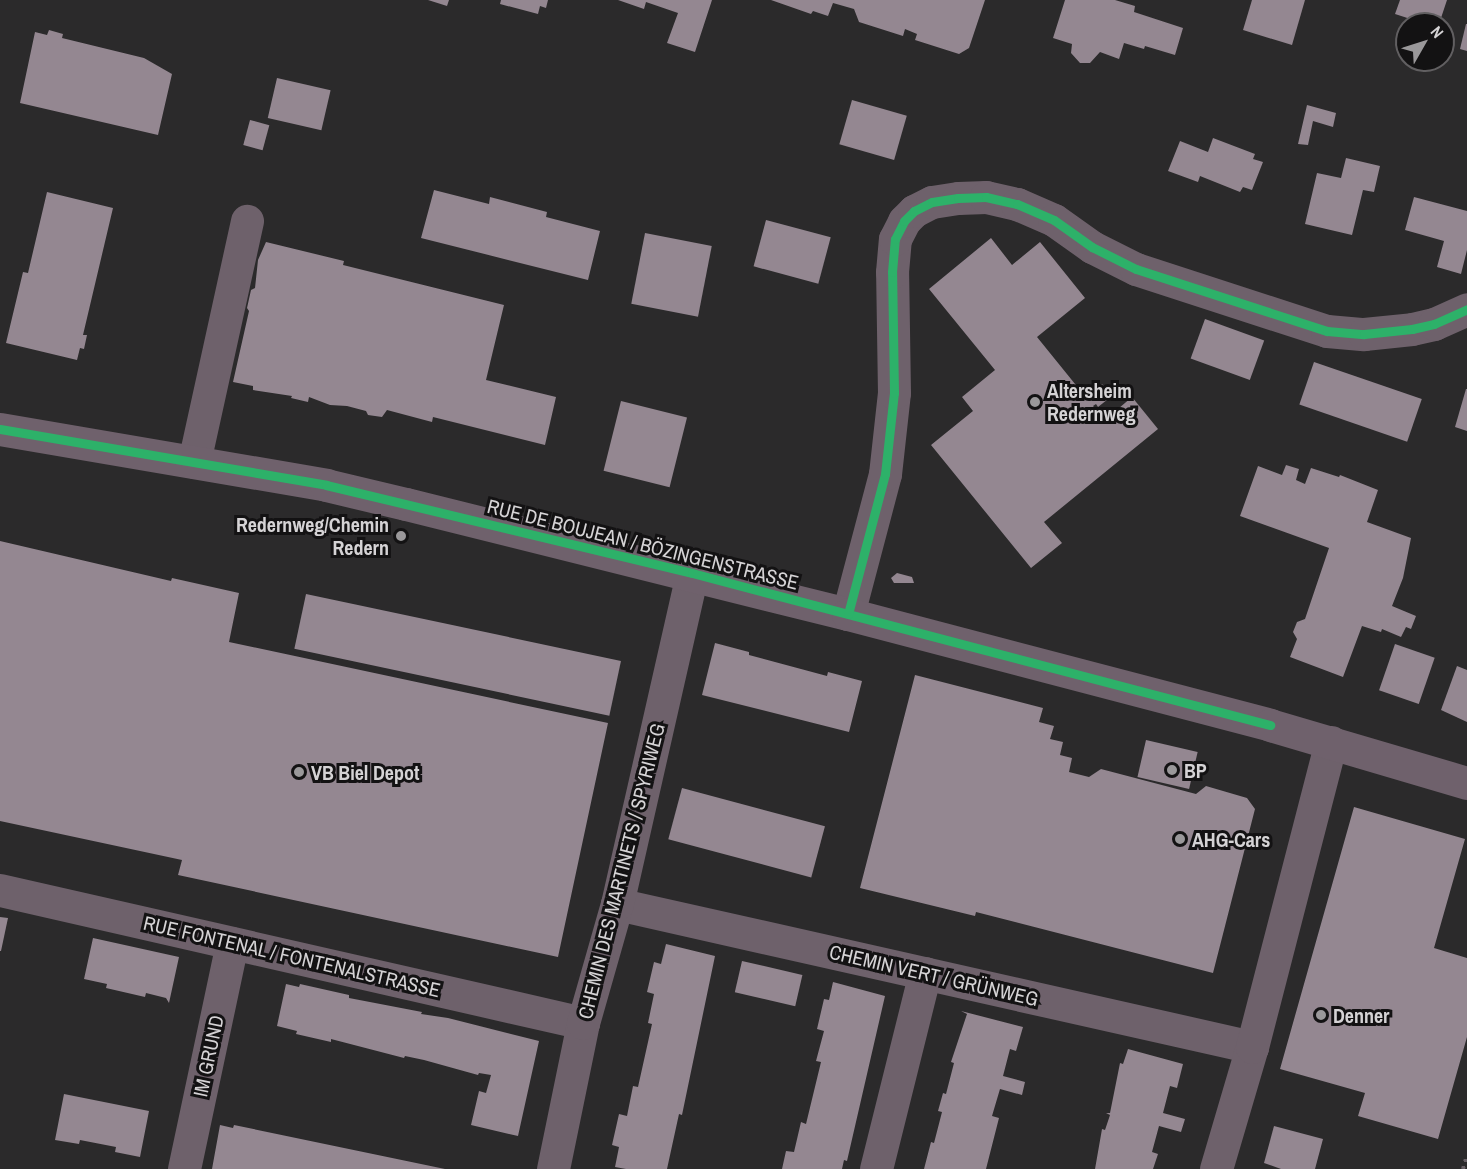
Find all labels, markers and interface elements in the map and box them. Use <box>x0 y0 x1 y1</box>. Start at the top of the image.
north arrow <box>1395 12 1455 72</box>
text: N <box>1426 21 1449 43</box>
place label: Altersheim Redernweg <box>1047 378 1135 425</box>
marker: Altersheim Redernweg <box>1028 395 1042 409</box>
street label: RUE DE BOUJEAN / BÖZINGENSTRASSE <box>485 494 801 594</box>
place label: Redernweg/Chemin Redern <box>236 512 389 559</box>
marker: Redernweg/Chemin Redern <box>394 529 408 543</box>
street label: CHEMIN DES MARTINETS / SPYRIWEG <box>573 721 669 1021</box>
place label: BP <box>1184 758 1207 782</box>
place label: VB Biel Depot <box>311 760 419 784</box>
marker: BP <box>1165 763 1179 777</box>
marker: VB Biel Depot <box>292 765 306 779</box>
place label: AHG-Cars <box>1192 827 1270 851</box>
marker: AHG-Cars <box>1173 832 1187 846</box>
street label: RUE FONTENAL / FONTENALSTRASSE <box>141 910 443 1002</box>
street label: CHEMIN VERT / GRÜNWEG <box>827 939 1041 1011</box>
place label: Denner <box>1333 1003 1389 1027</box>
marker: Denner <box>1314 1008 1328 1022</box>
street label: IM GRUND <box>188 1013 228 1099</box>

